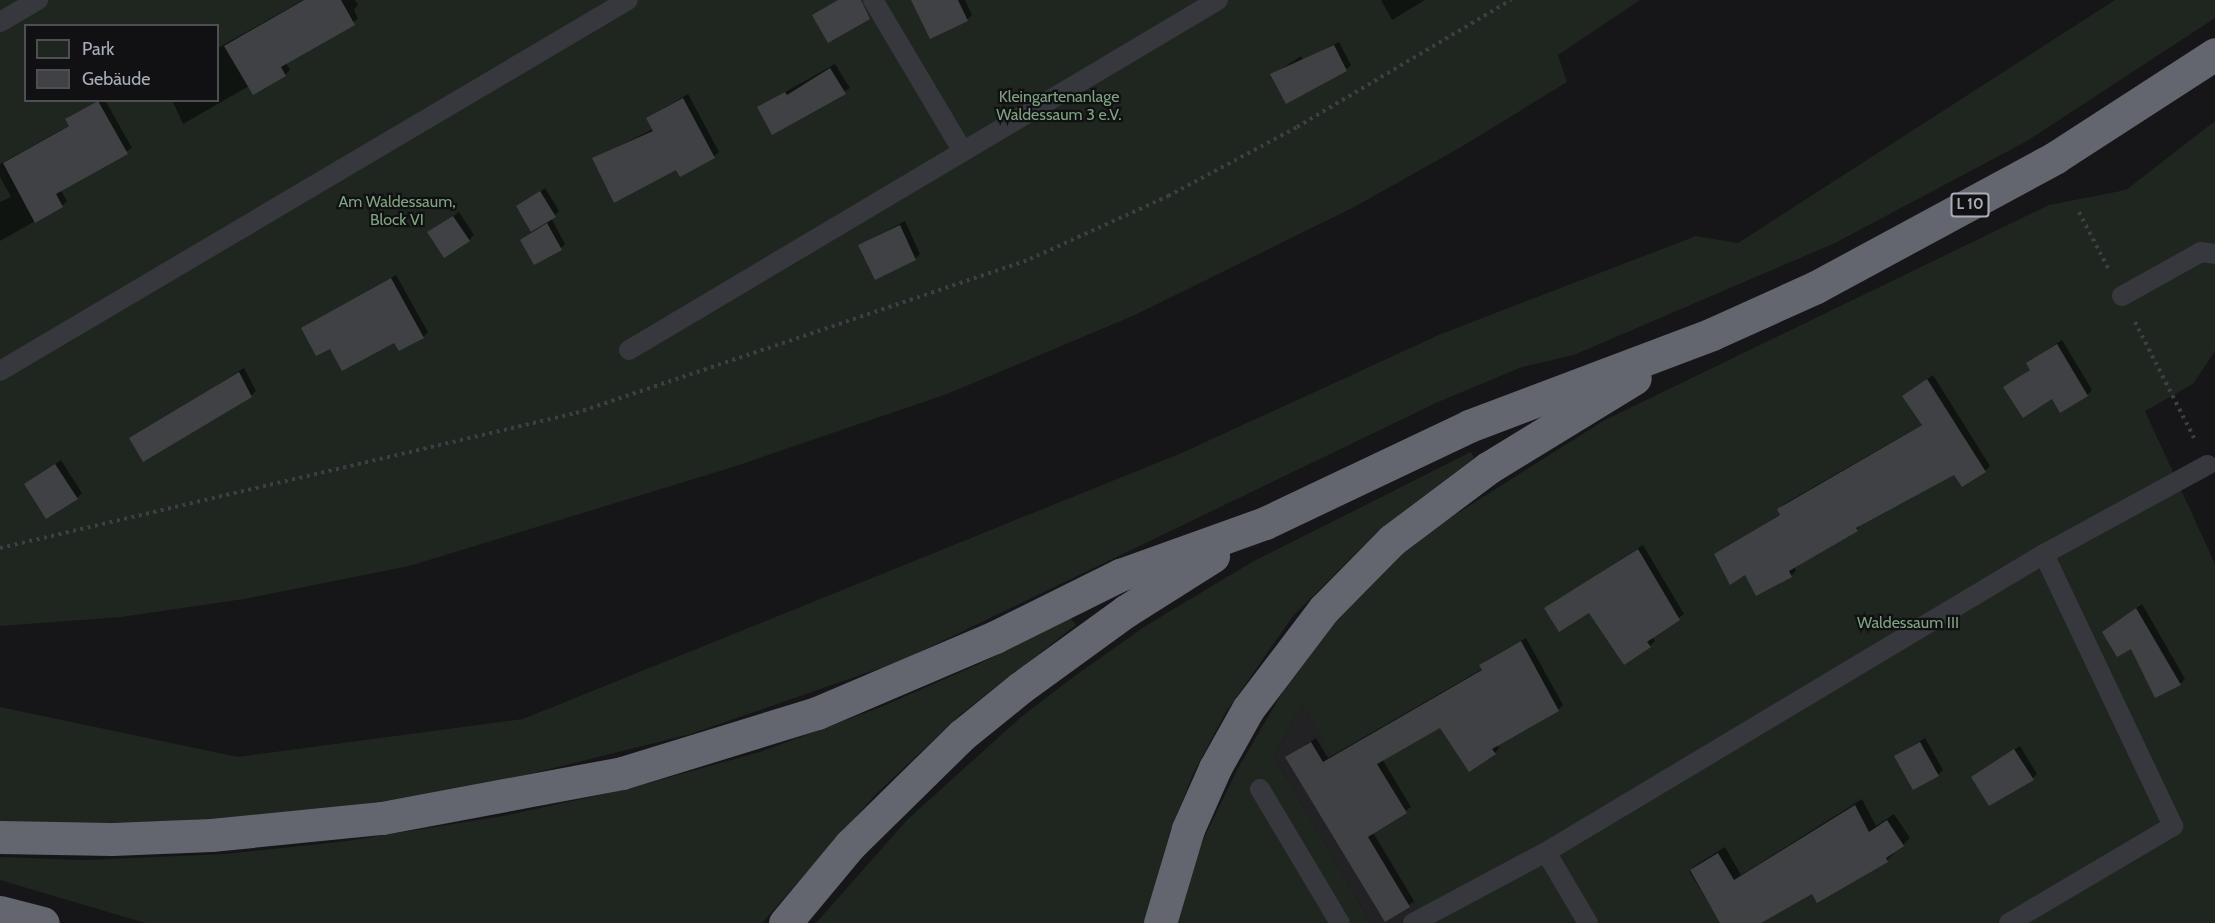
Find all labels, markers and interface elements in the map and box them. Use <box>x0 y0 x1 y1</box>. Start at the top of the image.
legend <box>24 24 219 102</box>
text: Park <box>82 38 114 60</box>
text: Gebäude <box>82 68 151 90</box>
park label: Kleingartenanlage Waldessaum 3 e.V. <box>996 87 1122 125</box>
park label: Am Waldessaum, Block VI <box>338 192 456 230</box>
road number: L 10 <box>1950 193 1990 217</box>
park label: Waldessaum III <box>1857 613 1959 633</box>

